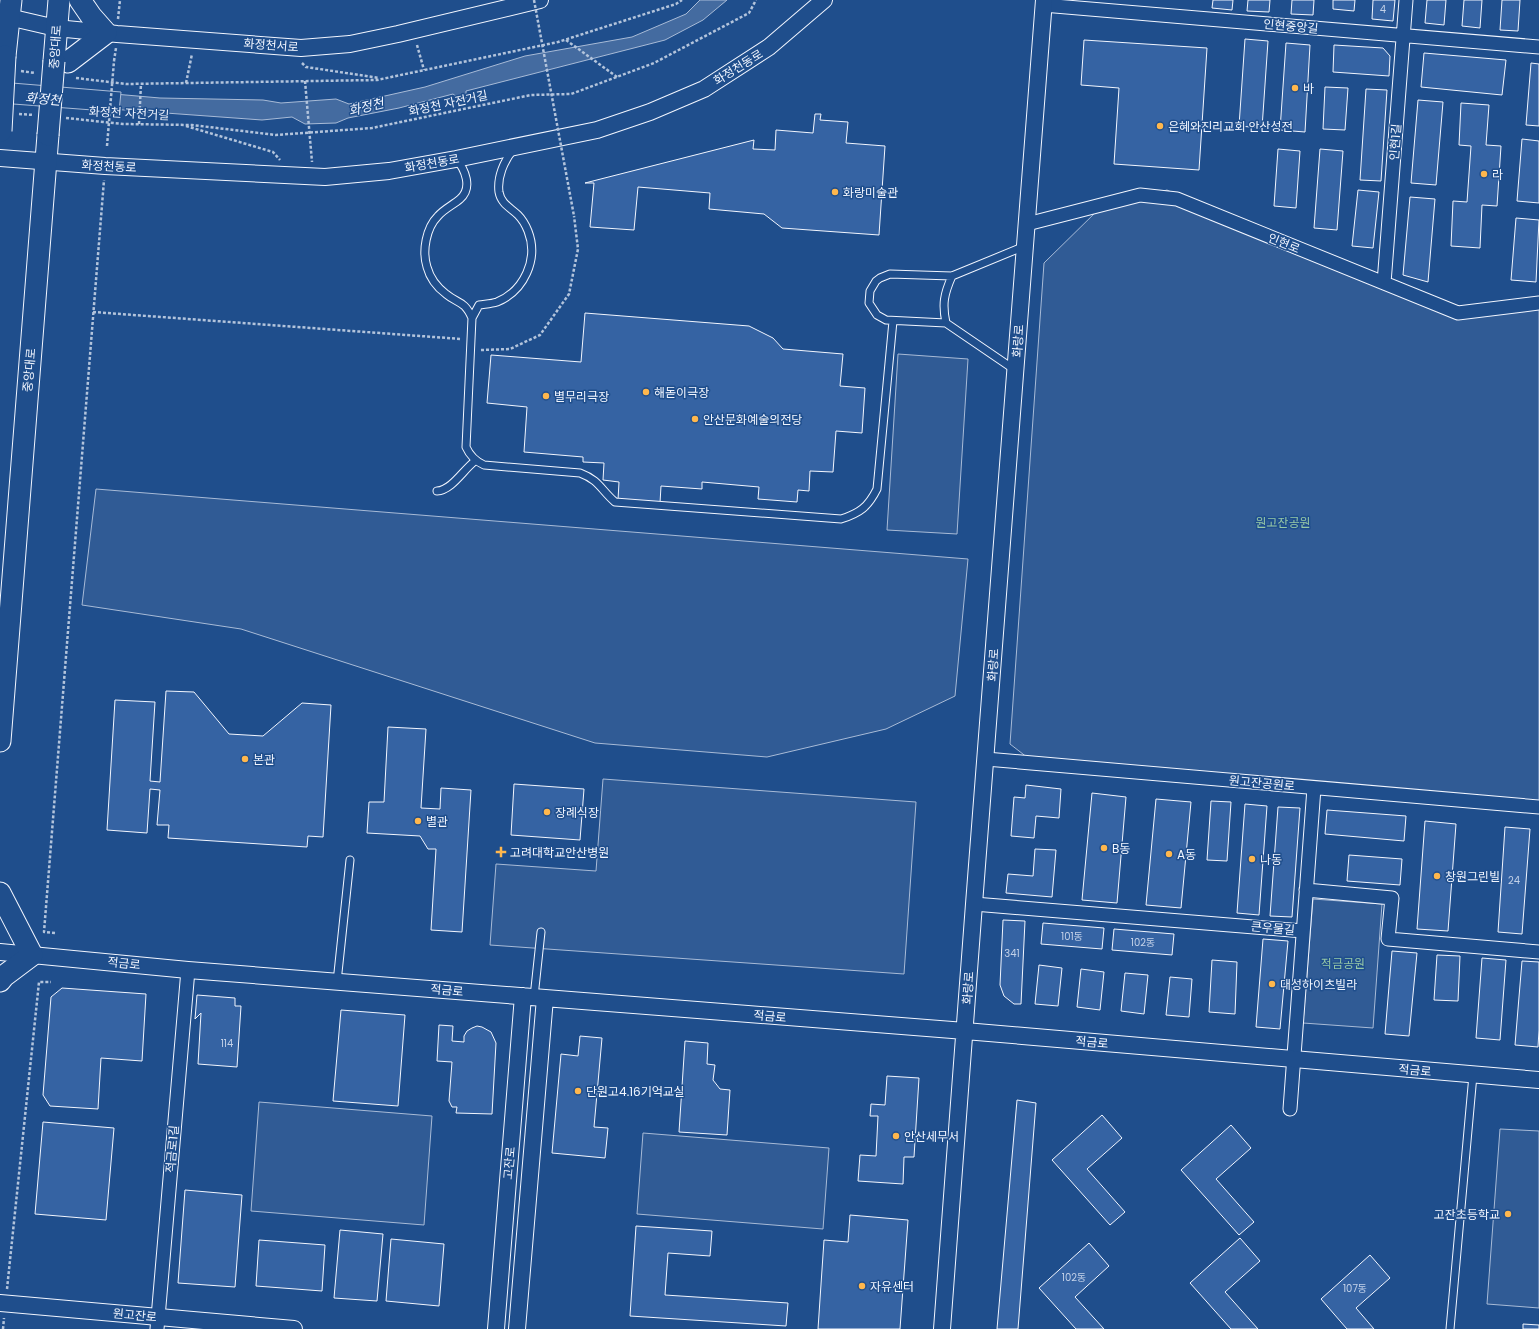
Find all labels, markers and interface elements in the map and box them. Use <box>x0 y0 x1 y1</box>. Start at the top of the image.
house number: 4 <box>1380 2 1386 17</box>
street label: 인현중앙길 <box>1263 15 1319 37</box>
street label: 중앙대로 <box>45 24 65 70</box>
street label: 화정천서로 <box>243 35 299 55</box>
street label: 화정천동로 <box>710 45 766 89</box>
place label: 바 <box>1303 80 1314 97</box>
marker: 바 <box>1290 83 1300 93</box>
street label: 화정천 자전거길 <box>407 86 489 120</box>
water label: 화정천 <box>24 88 63 110</box>
water label: 화정천 <box>346 93 387 121</box>
street label: 화정천 자전거길 <box>88 102 170 124</box>
place label: 은혜와진리교회 안산성전 <box>1168 118 1293 135</box>
marker: 은혜와진리교회 안산성전 <box>1155 121 1165 131</box>
street label: 인현1길 <box>1385 123 1405 161</box>
street label: 화정천동로 <box>403 150 461 176</box>
street label: 화정천동로 <box>81 156 137 176</box>
place label: 라 <box>1492 166 1503 183</box>
marker: 라 <box>1479 169 1489 179</box>
place label: 화랑미술관 <box>843 184 898 201</box>
marker: 화랑미술관 <box>830 187 840 197</box>
street label: 인현로 <box>1265 229 1303 257</box>
street label: 화랑로 <box>1008 324 1028 358</box>
street label: 중앙대로 <box>19 347 39 393</box>
place label: 해돋이극장 <box>654 384 709 401</box>
marker: 해돋이극장 <box>641 387 651 397</box>
place label: 별무리극장 <box>554 388 609 405</box>
marker: 별무리극장 <box>541 391 551 401</box>
place label: 안산문화예술의전당 <box>703 411 802 428</box>
marker: 안산문화예술의전당 <box>690 414 700 424</box>
park label: 원고잔공원 <box>1255 514 1311 531</box>
street label: 화랑로 <box>983 648 1003 682</box>
place label: 본관 <box>253 751 275 768</box>
marker: 본관 <box>240 754 250 764</box>
street label: 원고잔공원로 <box>1228 772 1296 794</box>
place label: 장례식장 <box>555 804 599 821</box>
marker: 장례식장 <box>542 807 552 817</box>
place label: 별관 <box>426 813 448 830</box>
marker: 별관 <box>413 816 423 826</box>
place label: B동 <box>1112 840 1130 857</box>
marker: B동 <box>1099 843 1109 853</box>
place label: 고려대학교안산병원 <box>510 844 609 861</box>
marker: 고려대학교안산병원 <box>495 846 507 858</box>
place label: A동 <box>1177 846 1196 863</box>
marker: A동 <box>1164 849 1174 859</box>
place label: 나동 <box>1260 851 1282 868</box>
marker: 나동 <box>1247 854 1257 864</box>
place label: 창원그린빌 <box>1445 868 1500 885</box>
marker: 창원그린빌 <box>1432 871 1442 881</box>
house number: 24 <box>1508 873 1520 888</box>
street label: 큰우물길 <box>1250 918 1296 938</box>
house number: 101동 <box>1061 929 1083 944</box>
house number: 102동 <box>1131 935 1155 950</box>
house number: 341 <box>1004 946 1020 961</box>
street label: 적금로 <box>107 953 141 973</box>
park label: 적금공원 <box>1321 955 1365 972</box>
street label: 화랑로 <box>958 971 978 1005</box>
place label: 대성하이츠빌라 <box>1280 976 1357 993</box>
marker: 대성하이츠빌라 <box>1267 979 1277 989</box>
street label: 적금로 <box>430 980 464 1000</box>
street label: 적금로 <box>753 1006 787 1026</box>
street label: 적금로 <box>1075 1032 1109 1052</box>
house number: 114 <box>221 1036 233 1051</box>
street label: 적금로 <box>1398 1060 1432 1080</box>
place label: 단원고4.16기억교실 <box>586 1083 685 1100</box>
marker: 단원고4.16기억교실 <box>573 1086 583 1096</box>
street label: 적금로1길 <box>161 1124 183 1174</box>
place label: 안산세무서 <box>904 1128 959 1145</box>
marker: 안산세무서 <box>891 1131 901 1141</box>
street label: 고잔로 <box>499 1146 519 1180</box>
place label: 고잔초등학교 <box>1434 1206 1500 1223</box>
marker: 고잔초등학교 <box>1503 1209 1513 1219</box>
house number: 102동 <box>1062 1270 1086 1285</box>
place label: 자유센터 <box>870 1278 914 1295</box>
marker: 자유센터 <box>857 1281 867 1291</box>
house number: 107동 <box>1343 1281 1367 1296</box>
street label: 원고잔로 <box>112 1305 158 1325</box>

